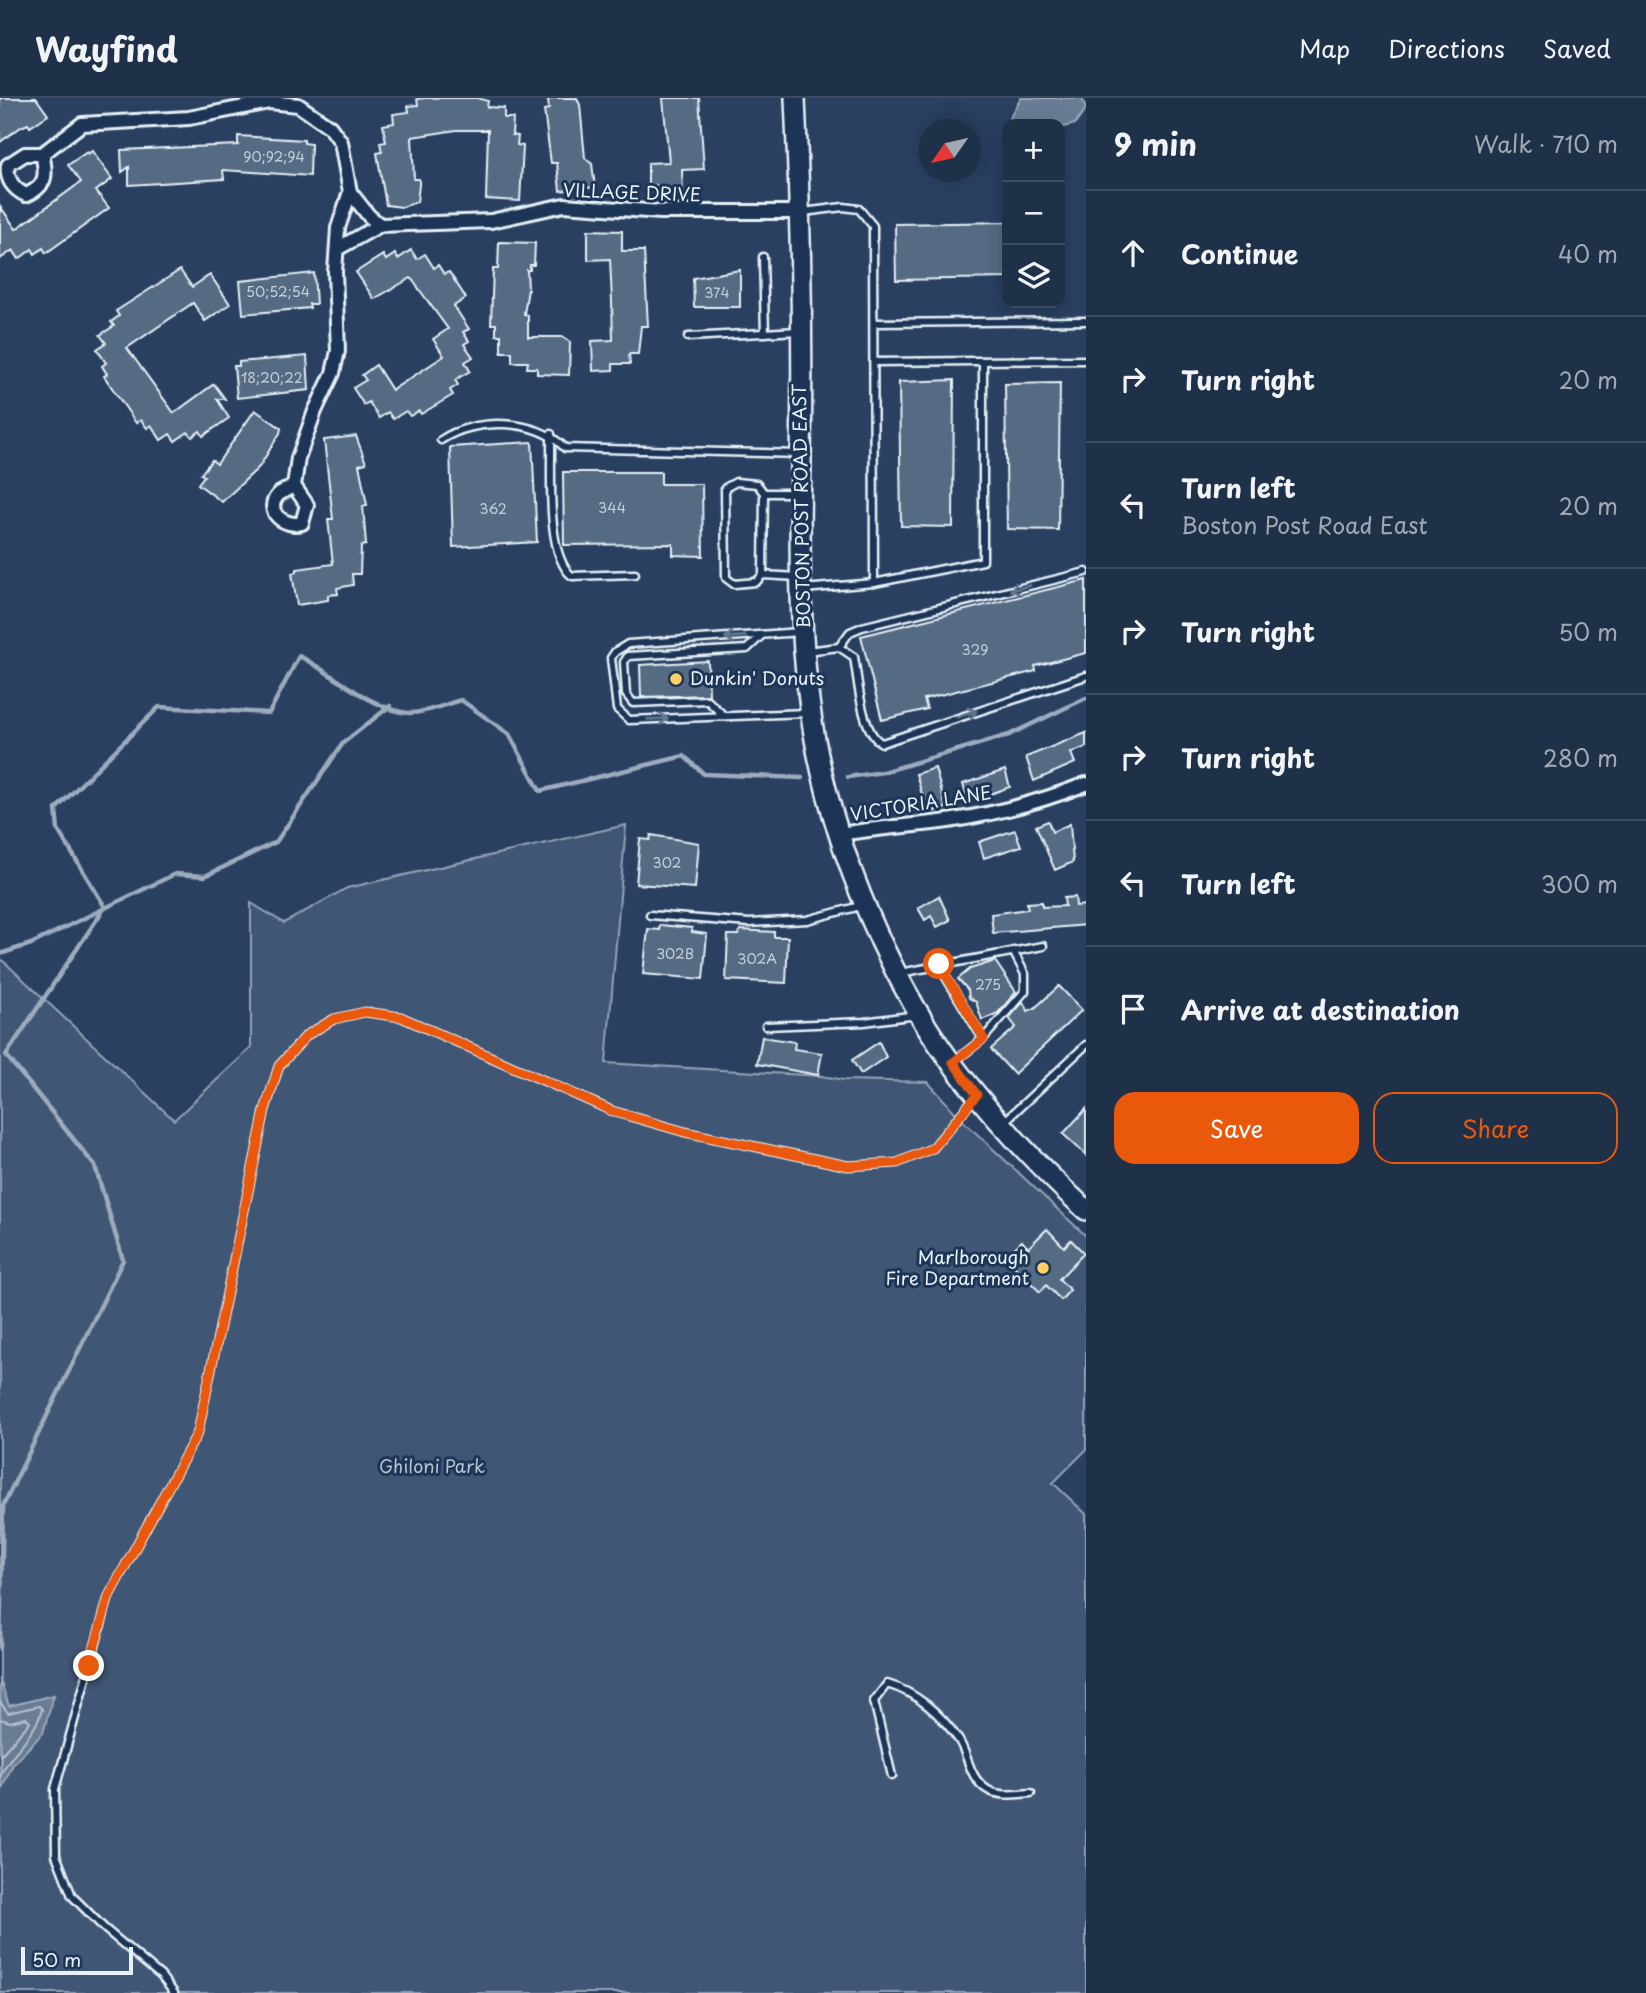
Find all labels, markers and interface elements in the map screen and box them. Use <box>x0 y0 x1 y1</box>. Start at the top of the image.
text: Wayfind <box>35 23 178 73</box>
text: Map <box>1299 30 1350 66</box>
text: Directions <box>1388 30 1505 66</box>
text: Saved <box>1543 30 1611 66</box>
north arrow <box>918 119 981 182</box>
map controls <box>1002 119 1065 308</box>
button: + <box>1002 119 1065 182</box>
text: 9 min <box>1114 121 1197 166</box>
text: Walk · 710 m <box>1474 126 1618 161</box>
house number: 90;92;94 <box>243 146 305 167</box>
street label: VILLAGE DRIVE <box>563 176 701 207</box>
button: − <box>1002 182 1065 245</box>
icon: ahead <box>1114 234 1152 272</box>
text: Continue <box>1181 234 1298 273</box>
text: 40 m <box>1558 236 1618 271</box>
button: layers <box>1002 245 1065 308</box>
house number: 50;52;54 <box>246 281 310 302</box>
house number: 374 <box>704 282 730 303</box>
icon: right <box>1114 360 1152 398</box>
text: Turn right <box>1181 360 1315 399</box>
text: 20 m <box>1559 362 1618 397</box>
house number: 18;20;22 <box>241 367 303 388</box>
street label: BOSTON POST ROAD EAST <box>785 383 816 629</box>
text: Turn left <box>1181 468 1296 507</box>
icon: left <box>1114 486 1152 524</box>
text: 20 m <box>1559 488 1618 523</box>
house number: 344 <box>598 497 626 518</box>
house number: 362 <box>479 498 507 519</box>
text: Boston Post Road East <box>1181 507 1428 542</box>
one-way arrow <box>1009 582 1032 595</box>
icon: right <box>1114 612 1152 650</box>
text: Turn right <box>1181 612 1315 651</box>
text: 50 m <box>1558 614 1618 649</box>
one-way arrow <box>724 631 747 644</box>
house number: 329 <box>962 639 988 660</box>
place label: Dunkin' Donuts <box>690 664 824 691</box>
marker: Dunkin' Donuts <box>668 671 684 687</box>
one-way arrow <box>955 707 977 720</box>
one-way arrow <box>646 712 669 725</box>
icon: right <box>1114 738 1152 776</box>
text: Turn right <box>1181 738 1315 777</box>
text: 280 m <box>1543 740 1618 775</box>
street label: VICTORIA LANE <box>848 778 993 827</box>
house number: 302 <box>653 852 682 873</box>
icon: left <box>1114 864 1152 902</box>
text: Turn left <box>1181 864 1296 903</box>
text: 300 m <box>1541 866 1618 901</box>
house number: 302B <box>656 943 694 964</box>
house number: 302A <box>737 948 777 969</box>
route start <box>923 948 954 979</box>
house number: 275 <box>975 974 1001 995</box>
icon: arrive <box>1114 990 1152 1028</box>
text: Arrive at destination <box>1181 990 1460 1029</box>
button: Save <box>1114 1092 1359 1164</box>
button: Share <box>1373 1092 1618 1164</box>
place label: Marlborough Fire Department <box>886 1243 1029 1291</box>
marker: Marlborough Fire Department <box>1035 1260 1051 1276</box>
park label: Ghiloni Park <box>379 1452 485 1479</box>
route end <box>73 1650 104 1681</box>
scale bar <box>21 1944 133 1976</box>
text: 50 m <box>32 1945 81 1973</box>

